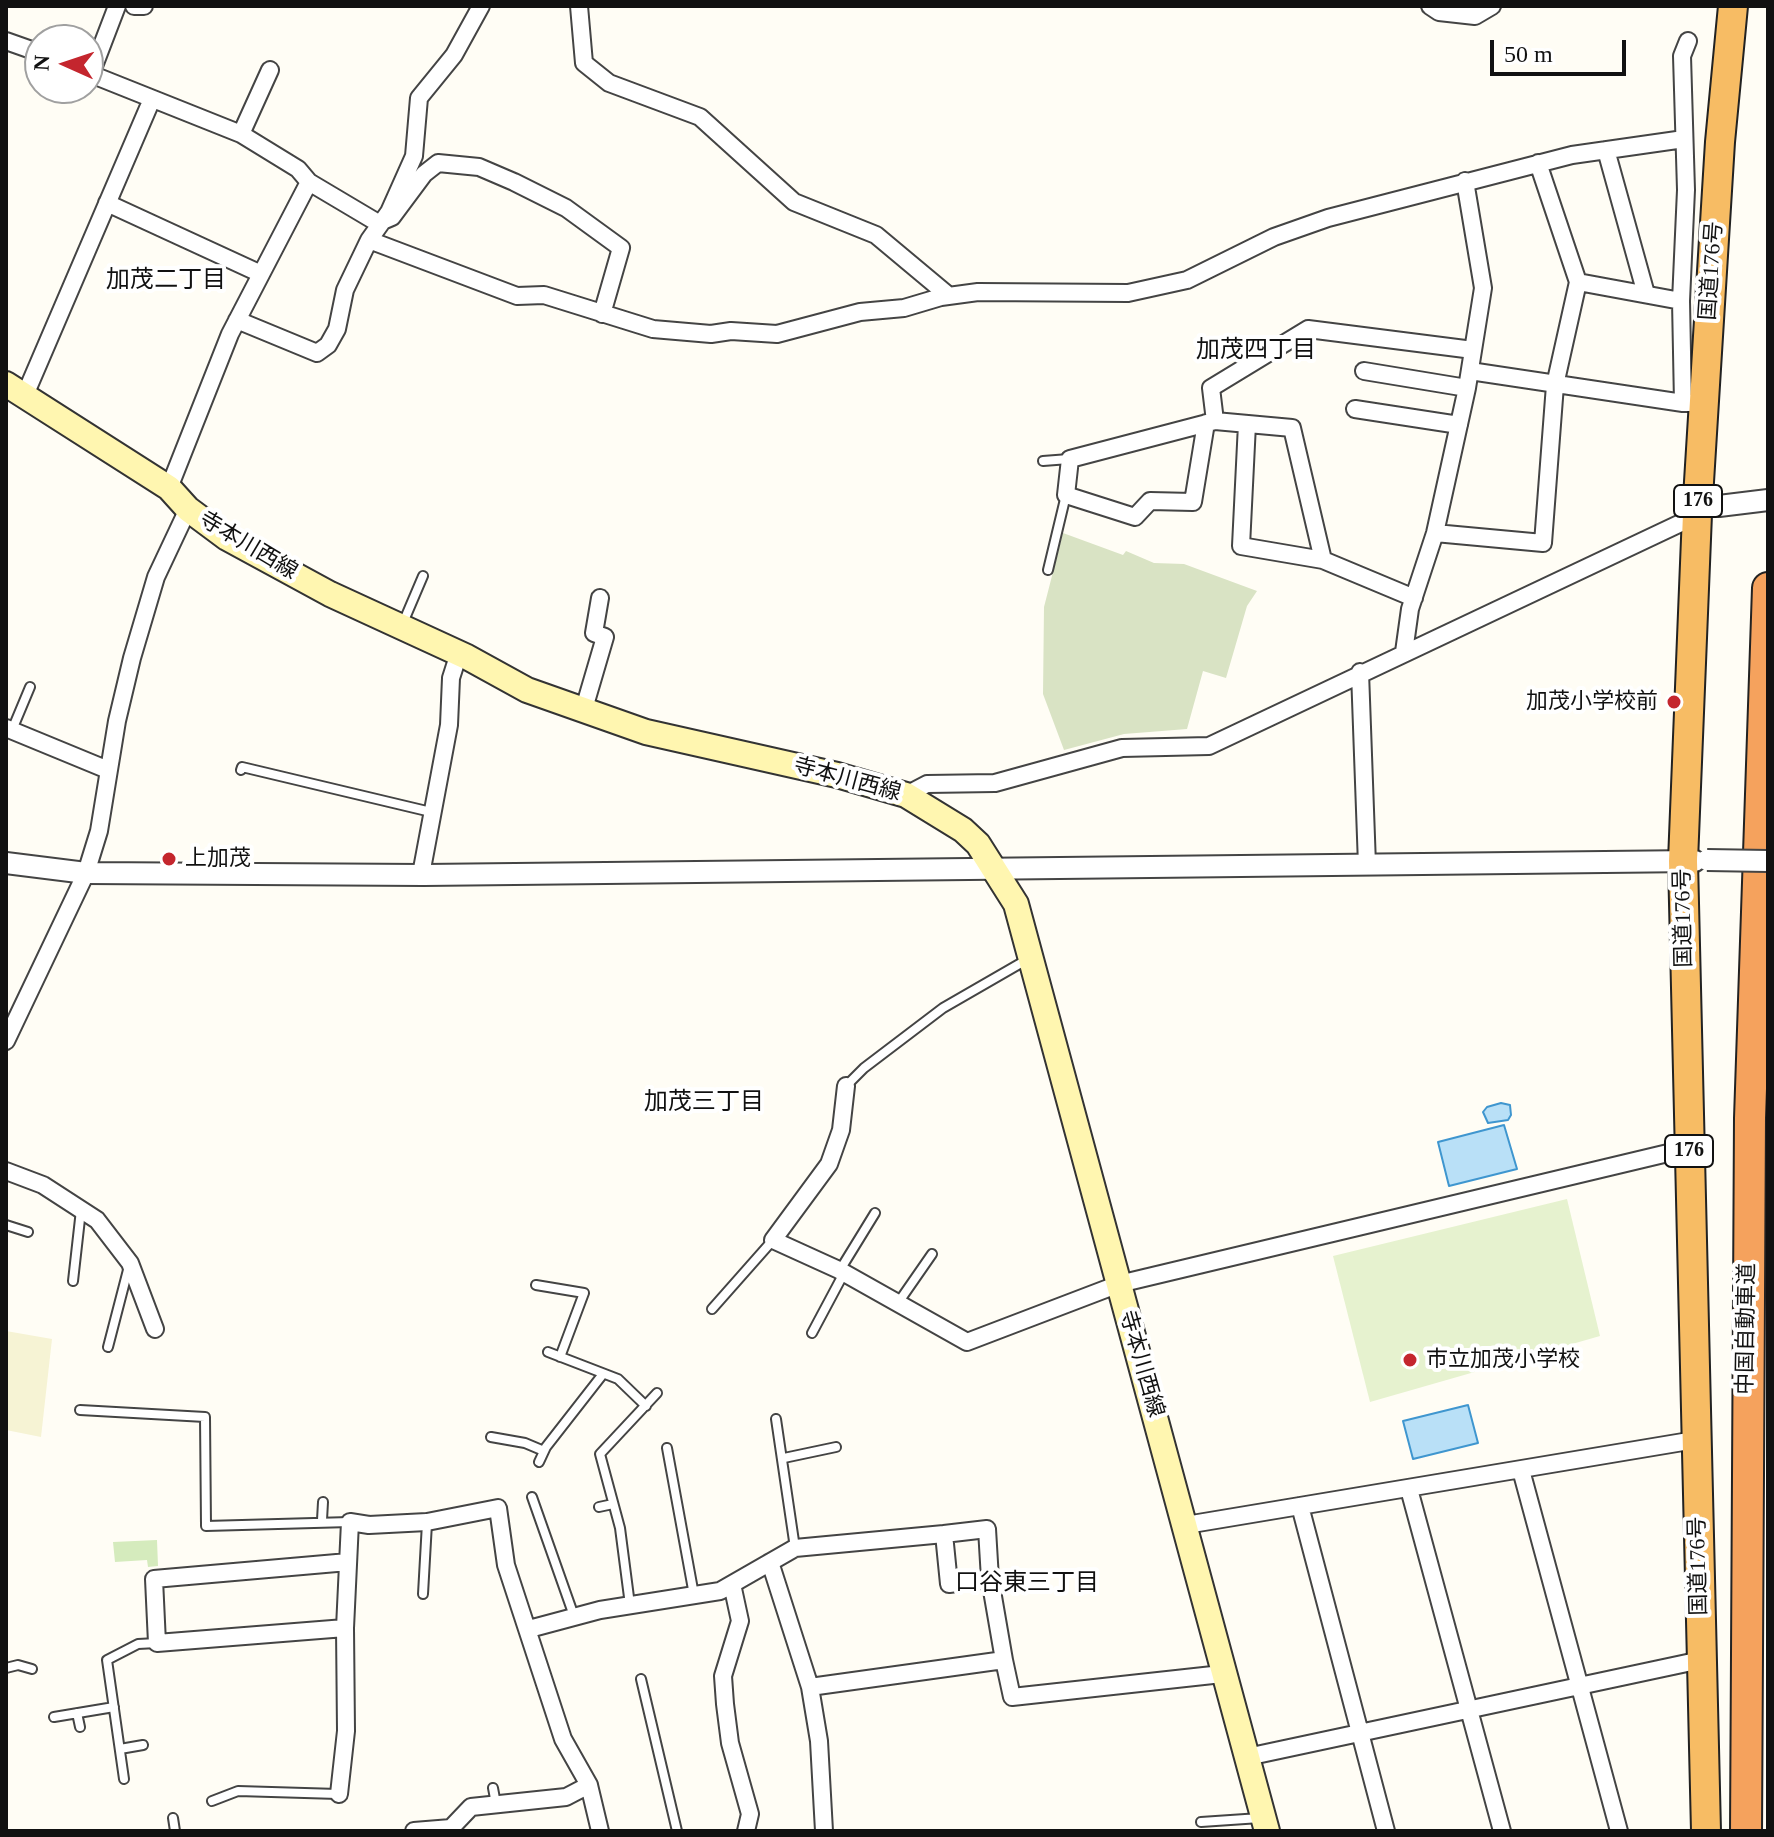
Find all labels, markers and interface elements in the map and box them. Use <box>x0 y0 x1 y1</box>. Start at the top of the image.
north arrow <box>24 24 104 104</box>
scale bar <box>1494 24 1630 74</box>
text: 50 m <box>1504 41 1553 67</box>
text: N <box>29 54 54 71</box>
street label: 国道176号 <box>1695 221 1729 321</box>
district label: 加茂二丁目 <box>106 267 226 295</box>
district label: 加茂四丁目 <box>1196 337 1316 365</box>
road number: 176 <box>1674 485 1722 517</box>
street label: 寺本川西線 <box>194 506 302 586</box>
place label: 加茂小学校前 <box>1526 689 1658 715</box>
marker: 加茂小学校前 <box>1665 693 1683 711</box>
street label: 寺本川西線 <box>790 753 904 807</box>
place label: 上加茂 <box>185 846 251 872</box>
marker: 上加茂 <box>160 850 178 868</box>
street label: 国道176号 <box>1670 868 1698 968</box>
district label: 加茂三丁目 <box>644 1089 764 1117</box>
road number: 176 <box>1665 1135 1713 1167</box>
street label: 中国自動車道 <box>1733 1263 1761 1395</box>
street label: 寺本川西線 <box>1113 1307 1169 1421</box>
place label: 市立加茂小学校 <box>1426 1347 1580 1373</box>
marker: 市立加茂小学校 <box>1401 1351 1419 1369</box>
street label: 国道176号 <box>1685 1516 1713 1616</box>
district label: 口谷東三丁目 <box>955 1570 1099 1598</box>

